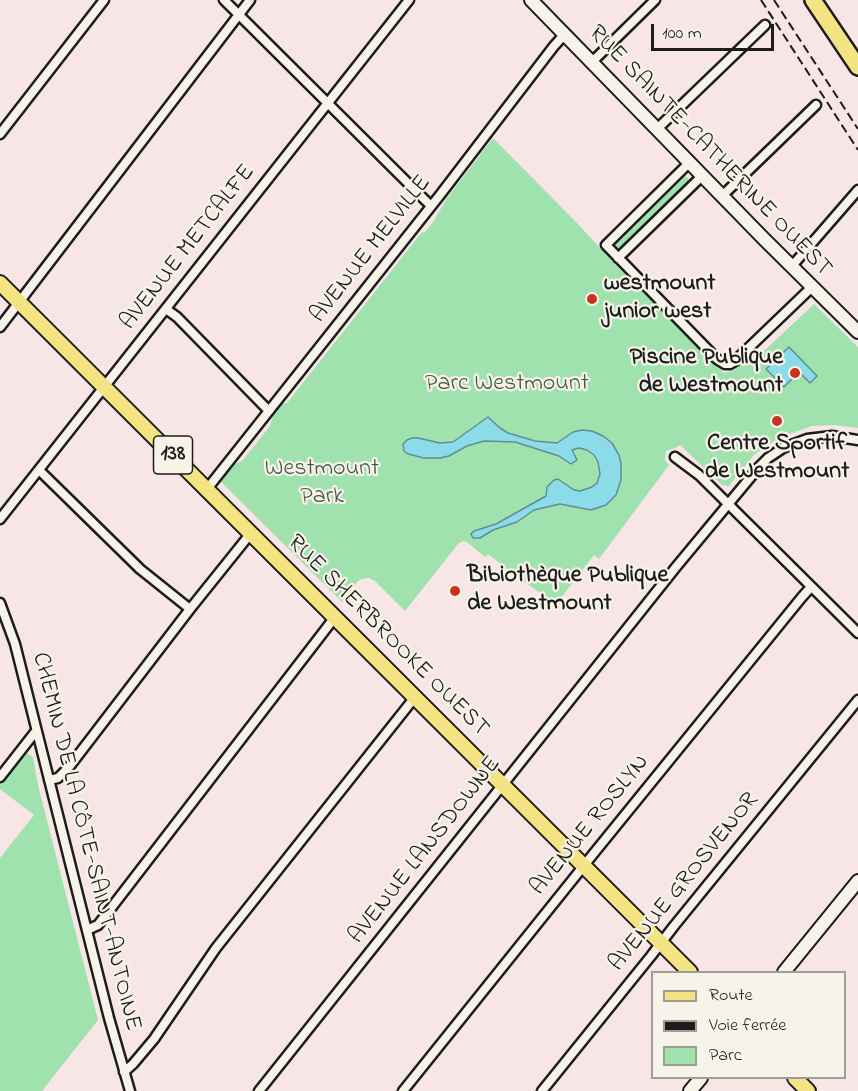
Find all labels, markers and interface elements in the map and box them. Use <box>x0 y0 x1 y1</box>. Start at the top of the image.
scale bar <box>654 12 777 50</box>
street label: RUE SAINTE-CATHERINE OUEST <box>581 20 837 284</box>
text: 100 m <box>662 21 702 47</box>
street label: AVENUE METCALFE <box>115 159 263 337</box>
street label: AVENUE MELVILLE <box>305 170 439 330</box>
place label: westmount junior west <box>604 271 715 327</box>
marker: westmount junior west <box>585 292 599 306</box>
place label: Piscine Publique de Westmount <box>630 345 783 401</box>
marker: Piscine Publique de Westmount <box>788 366 802 380</box>
park label: Parc Westmount <box>425 371 589 399</box>
marker: Centre Sportif de Westmount <box>770 414 784 428</box>
place label: Centre Sportif de Westmount <box>705 431 849 487</box>
road number: 138 <box>154 436 192 474</box>
park label: Westmount Park <box>265 456 379 512</box>
street label: RUE SHERBROOKE OUEST <box>280 530 494 744</box>
place label: Bibiothèque Publique de Westmount <box>467 563 668 619</box>
marker: Bibiothèque Publique de Westmount <box>448 584 462 598</box>
street label: CHEMIN DE LA CÔTE-SAINT-ANTOINE <box>24 650 146 1034</box>
street label: AVENUE ROSLYN <box>525 750 657 902</box>
street label: AVENUE LANSDOWNE <box>344 751 508 951</box>
street label: AVENUE GROSVENOR <box>604 788 766 978</box>
legend <box>651 971 846 1079</box>
text: Route <box>709 983 753 1009</box>
text: Voie ferrée <box>709 1013 786 1039</box>
text: Parc <box>709 1043 742 1069</box>

